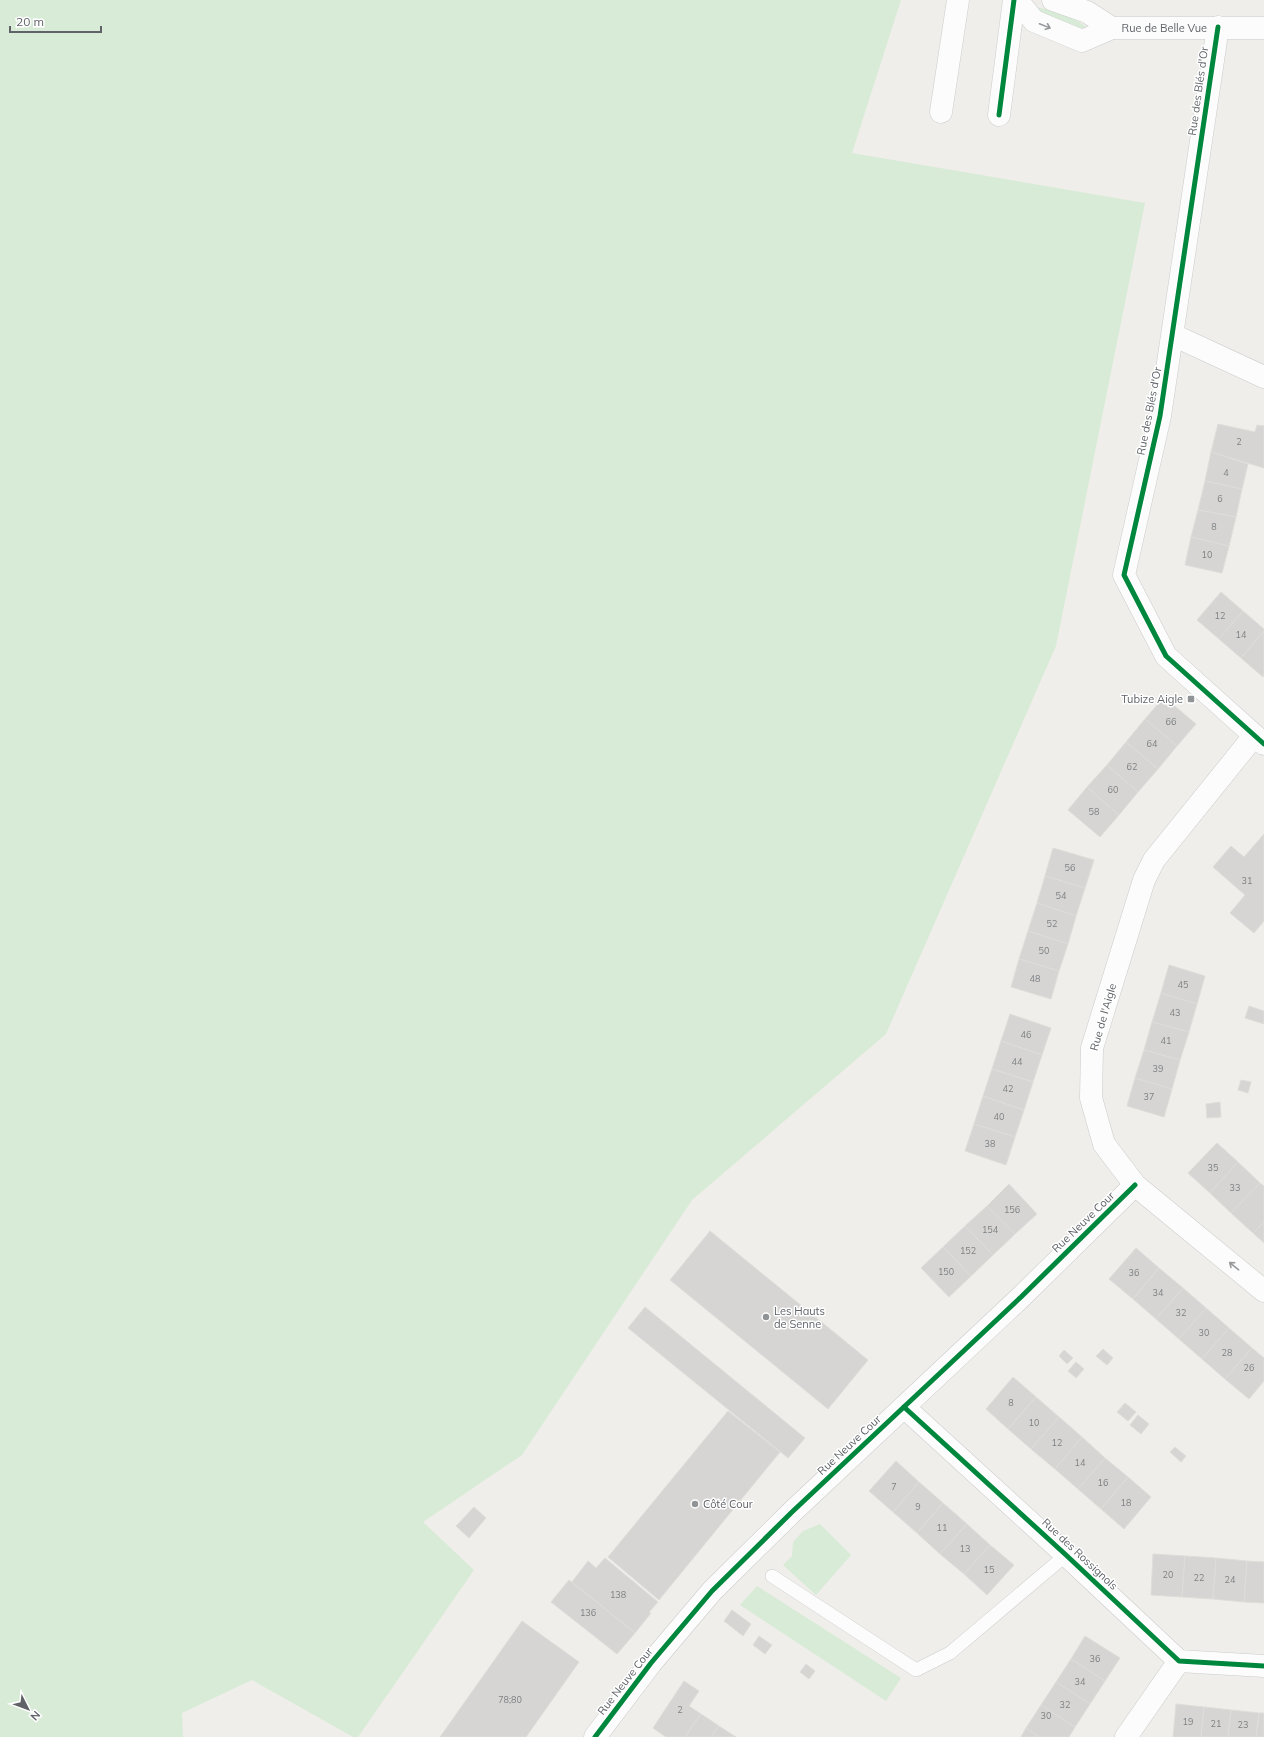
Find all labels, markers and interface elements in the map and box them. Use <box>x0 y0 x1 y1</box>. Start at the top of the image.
scale bar <box>10 8 101 34</box>
text: 20 m <box>16 14 44 29</box>
street label: Rue de Belle Vue <box>1122 21 1207 35</box>
one-way arrow <box>1038 22 1050 30</box>
street label: Rue des Blés d'Or <box>1185 46 1211 136</box>
street label: Rue des Blés d'Or <box>1134 366 1164 456</box>
house number: 2 <box>1236 436 1242 447</box>
house number: 4 <box>1223 467 1229 478</box>
house number: 6 <box>1217 493 1223 504</box>
house number: 8 <box>1211 521 1217 532</box>
house number: 10 <box>1202 549 1212 560</box>
house number: 12 <box>1215 610 1225 621</box>
house number: 14 <box>1236 629 1247 640</box>
place label: Tubize Aigle <box>1121 692 1183 706</box>
marker: Tubize Aigle <box>1186 694 1196 704</box>
house number: 66 <box>1166 716 1176 727</box>
house number: 64 <box>1147 738 1158 749</box>
house number: 62 <box>1127 761 1137 772</box>
house number: 60 <box>1108 784 1118 795</box>
house number: 58 <box>1089 806 1099 817</box>
house number: 56 <box>1065 862 1075 873</box>
house number: 31 <box>1242 875 1252 886</box>
house number: 54 <box>1056 890 1067 901</box>
house number: 52 <box>1047 918 1057 929</box>
house number: 50 <box>1039 945 1049 956</box>
house number: 48 <box>1030 973 1040 984</box>
house number: 45 <box>1178 979 1189 990</box>
street label: Rue de l'Aigle <box>1087 982 1119 1052</box>
house number: 43 <box>1170 1007 1180 1018</box>
house number: 46 <box>1021 1029 1031 1040</box>
house number: 41 <box>1161 1035 1171 1046</box>
house number: 44 <box>1012 1056 1023 1067</box>
house number: 39 <box>1153 1063 1163 1074</box>
house number: 42 <box>1003 1083 1013 1094</box>
house number: 37 <box>1144 1091 1154 1102</box>
house number: 40 <box>994 1111 1004 1122</box>
house number: 38 <box>985 1138 995 1149</box>
house number: 35 <box>1208 1162 1219 1173</box>
house number: 33 <box>1230 1182 1240 1193</box>
street label: Rue Neuve Cour <box>1049 1189 1117 1255</box>
house number: 156 <box>1004 1204 1020 1215</box>
house number: 154 <box>982 1224 999 1235</box>
house number: 152 <box>960 1245 976 1256</box>
one-way arrow <box>1228 1261 1239 1270</box>
house number: 150 <box>938 1266 954 1277</box>
house number: 36 <box>1129 1267 1139 1278</box>
house number: 34 <box>1153 1287 1164 1298</box>
place label: Les Hauts de Senne <box>774 1304 825 1331</box>
house number: 32 <box>1176 1307 1186 1318</box>
marker: Les Hauts de Senne <box>761 1312 771 1322</box>
house number: 30 <box>1199 1327 1209 1338</box>
house number: 28 <box>1222 1347 1232 1358</box>
house number: 26 <box>1244 1362 1254 1373</box>
house number: 8 <box>1008 1397 1014 1408</box>
street label: Rue Neuve Cour <box>814 1412 884 1478</box>
house number: 10 <box>1029 1417 1039 1428</box>
house number: 12 <box>1052 1437 1062 1448</box>
house number: 14 <box>1075 1457 1086 1468</box>
house number: 16 <box>1098 1477 1108 1488</box>
house number: 7 <box>891 1481 897 1492</box>
place label: Côté Cour <box>703 1497 753 1511</box>
house number: 18 <box>1121 1497 1131 1508</box>
marker: Côté Cour <box>690 1499 700 1509</box>
house number: 9 <box>915 1501 921 1512</box>
street label: Rue des Rossignols <box>1039 1515 1121 1593</box>
house number: 11 <box>937 1522 947 1533</box>
house number: 13 <box>960 1543 970 1554</box>
house number: 15 <box>984 1564 995 1575</box>
house number: 20 <box>1163 1569 1173 1580</box>
house number: 22 <box>1194 1572 1204 1583</box>
house number: 24 <box>1225 1574 1236 1585</box>
house number: 138 <box>610 1589 626 1600</box>
house number: 136 <box>580 1607 596 1618</box>
street label: Rue Neuve Cour <box>594 1644 656 1718</box>
house number: 36 <box>1090 1653 1100 1664</box>
house number: 34 <box>1075 1676 1086 1687</box>
north arrow <box>8 1689 48 1729</box>
house number: 78;80 <box>498 1694 522 1705</box>
house number: 32 <box>1060 1699 1070 1710</box>
house number: 2 <box>677 1704 683 1715</box>
text: N <box>27 1708 43 1723</box>
house number: 30 <box>1041 1710 1051 1721</box>
house number: 19 <box>1183 1716 1193 1727</box>
house number: 21 <box>1211 1718 1221 1729</box>
house number: 23 <box>1238 1719 1248 1730</box>

